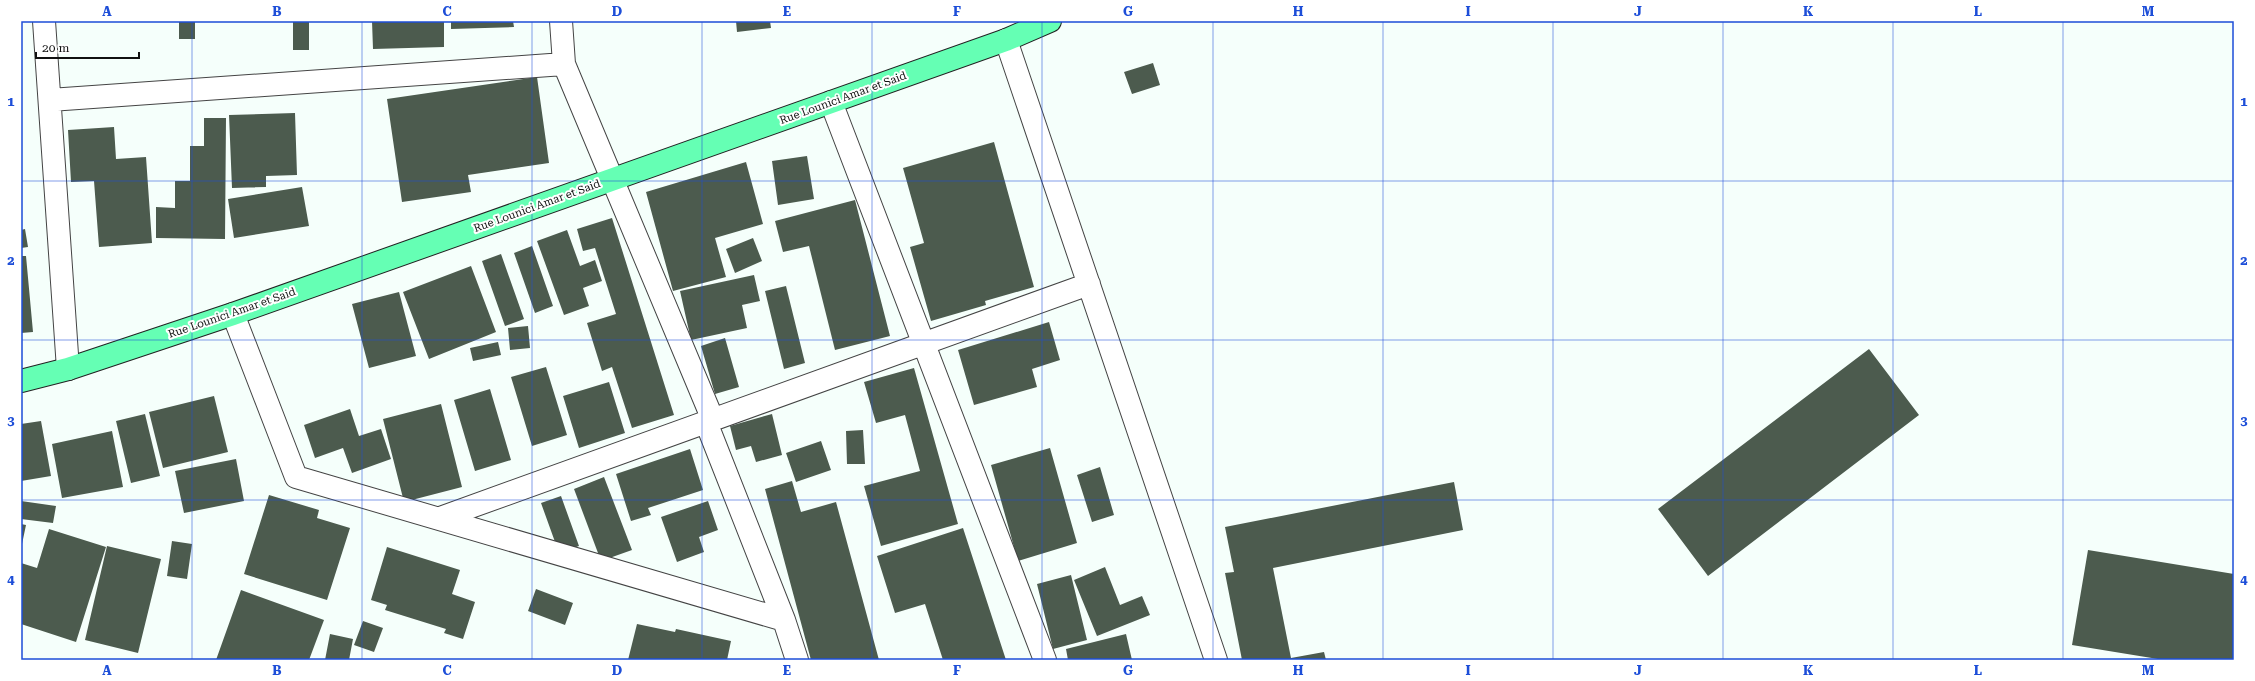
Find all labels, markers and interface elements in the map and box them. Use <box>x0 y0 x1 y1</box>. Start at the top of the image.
text: A <box>102 4 112 19</box>
text: B <box>272 4 282 19</box>
text: C <box>442 4 452 19</box>
text: D <box>612 4 622 19</box>
text: E <box>783 4 791 19</box>
text: F <box>953 4 961 19</box>
text: G <box>1123 4 1133 19</box>
text: H <box>1293 4 1304 19</box>
text: I <box>1465 4 1471 19</box>
text: J <box>1634 4 1642 19</box>
text: K <box>1803 4 1814 19</box>
text: L <box>1974 4 1982 19</box>
text: M <box>2142 4 2155 19</box>
scale bar <box>36 34 139 60</box>
text: 20 m <box>42 41 69 55</box>
street label: Rue Lounici Amar et Said <box>778 69 908 127</box>
text: 1 <box>7 94 15 109</box>
text: 1 <box>2240 94 2248 109</box>
street label: Rue Lounici Amar et Said <box>472 177 602 235</box>
text: 2 <box>7 253 15 268</box>
text: 2 <box>2240 253 2248 268</box>
street label: Rue Lounici Amar et Said <box>167 285 297 341</box>
text: 3 <box>7 413 15 428</box>
text: 3 <box>2240 413 2248 428</box>
text: 4 <box>7 572 15 587</box>
text: 4 <box>2240 572 2248 587</box>
text: A <box>102 663 112 678</box>
text: B <box>272 663 282 678</box>
text: C <box>442 663 452 678</box>
text: D <box>612 663 622 678</box>
text: E <box>783 663 791 678</box>
text: F <box>953 663 961 678</box>
text: G <box>1123 663 1133 678</box>
text: H <box>1293 663 1304 678</box>
text: I <box>1465 663 1471 678</box>
text: J <box>1634 663 1642 678</box>
text: K <box>1803 663 1814 678</box>
text: L <box>1974 663 1982 678</box>
text: M <box>2142 663 2155 678</box>

